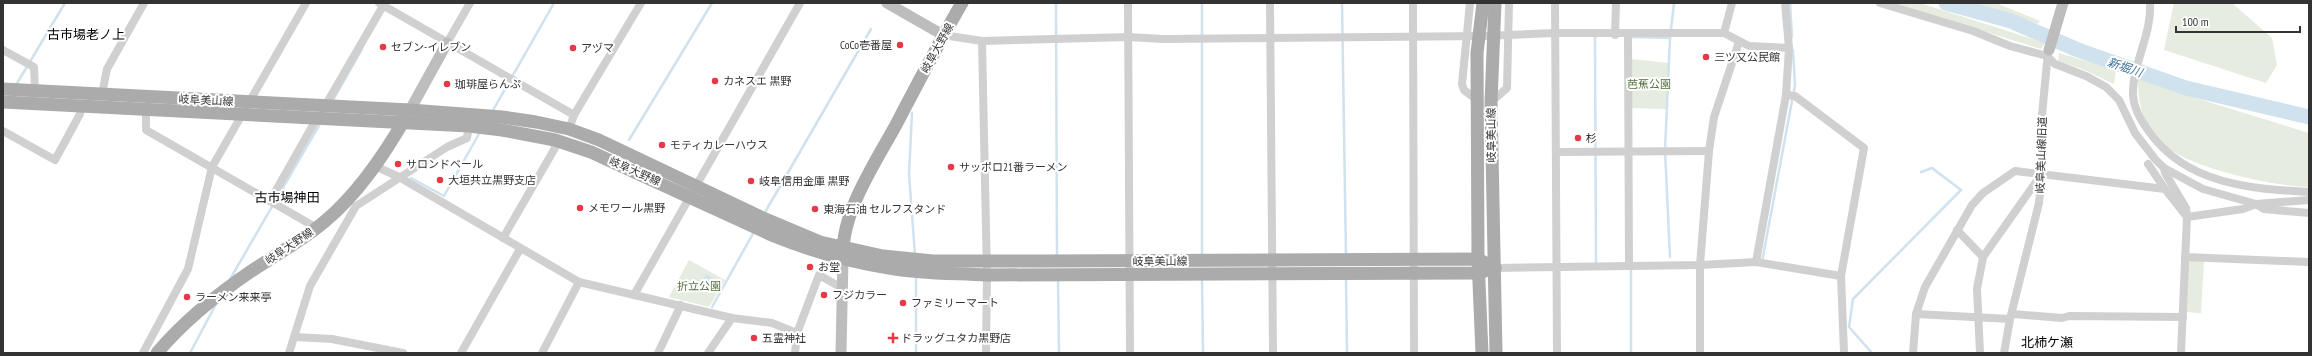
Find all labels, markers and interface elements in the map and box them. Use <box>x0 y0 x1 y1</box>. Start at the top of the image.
scale bar <box>2176 8 2300 34</box>
text: 100 m <box>2182 14 2209 29</box>
street label: 岐阜大野線 <box>918 21 956 75</box>
district label: 古市場老ノ上 <box>47 26 125 43</box>
place label: CoCo壱番屋 <box>840 38 892 52</box>
place label: セブン-イレブン <box>391 40 471 54</box>
marker: CoCo壱番屋 <box>895 40 905 50</box>
place label: アヅマ <box>581 41 614 55</box>
marker: セブン-イレブン <box>378 42 388 52</box>
marker: アヅマ <box>568 43 578 53</box>
place label: 三ツ又公民館 <box>1714 50 1780 64</box>
marker: 三ツ又公民館 <box>1701 52 1711 62</box>
water label: 新堀川 <box>2106 54 2146 81</box>
place label: カネスエ 黒野 <box>723 74 791 88</box>
marker: カネスエ 黒野 <box>710 76 720 86</box>
place label: 珈琲屋らんぷ <box>455 77 521 91</box>
park label: 芭蕉公園 <box>1627 77 1671 91</box>
marker: 珈琲屋らんぷ <box>442 79 452 89</box>
street label: 岐阜美山線 <box>178 92 234 108</box>
street label: 岐阜美山線 <box>1484 108 1498 163</box>
street label: 岐阜美山線旧道 <box>2033 116 2049 194</box>
place label: 杉 <box>1586 131 1597 145</box>
marker: 杉 <box>1573 133 1583 143</box>
place label: モティカレーハウス <box>670 138 768 152</box>
marker: モティカレーハウス <box>657 140 667 150</box>
street label: 岐阜大野線 <box>607 153 663 189</box>
place label: サロンドベール <box>406 157 483 171</box>
marker: サロンドベール <box>393 159 403 169</box>
place label: サッポロ21番ラーメン <box>959 160 1067 174</box>
marker: サッポロ21番ラーメン <box>946 162 956 172</box>
place label: 大垣共立黒野支店 <box>448 173 536 187</box>
place label: 岐阜信用金庫 黒野 <box>759 174 849 188</box>
marker: 大垣共立黒野支店 <box>435 175 445 185</box>
marker: 岐阜信用金庫 黒野 <box>746 176 756 186</box>
district label: 古市場神田 <box>254 189 320 206</box>
place label: メモワール黒野 <box>588 201 665 215</box>
place label: 東海石油 セルフスタンド <box>823 202 946 216</box>
marker: メモワール黒野 <box>575 203 585 213</box>
marker: 東海石油 セルフスタンド <box>810 204 820 214</box>
street label: 岐阜大野線 <box>262 225 316 267</box>
street label: 岐阜美山線 <box>1133 254 1188 268</box>
place label: お堂 <box>818 260 840 274</box>
marker: お堂 <box>805 262 815 272</box>
park label: 折立公園 <box>677 279 721 293</box>
place label: フジカラー <box>832 288 887 302</box>
place label: ラーメン来来亭 <box>195 290 272 304</box>
marker: フジカラー <box>819 290 829 300</box>
marker: ラーメン来来亭 <box>182 292 192 302</box>
place label: ファミリーマート <box>911 296 999 310</box>
marker: ファミリーマート <box>898 298 908 308</box>
place label: 五霊神社 <box>762 331 806 345</box>
place label: ドラッグユタカ黒野店 <box>901 331 1011 345</box>
marker: 五霊神社 <box>749 333 759 343</box>
marker: ドラッグユタカ黒野店 <box>888 333 898 343</box>
district label: 北柿ケ瀬 <box>2021 334 2073 351</box>

